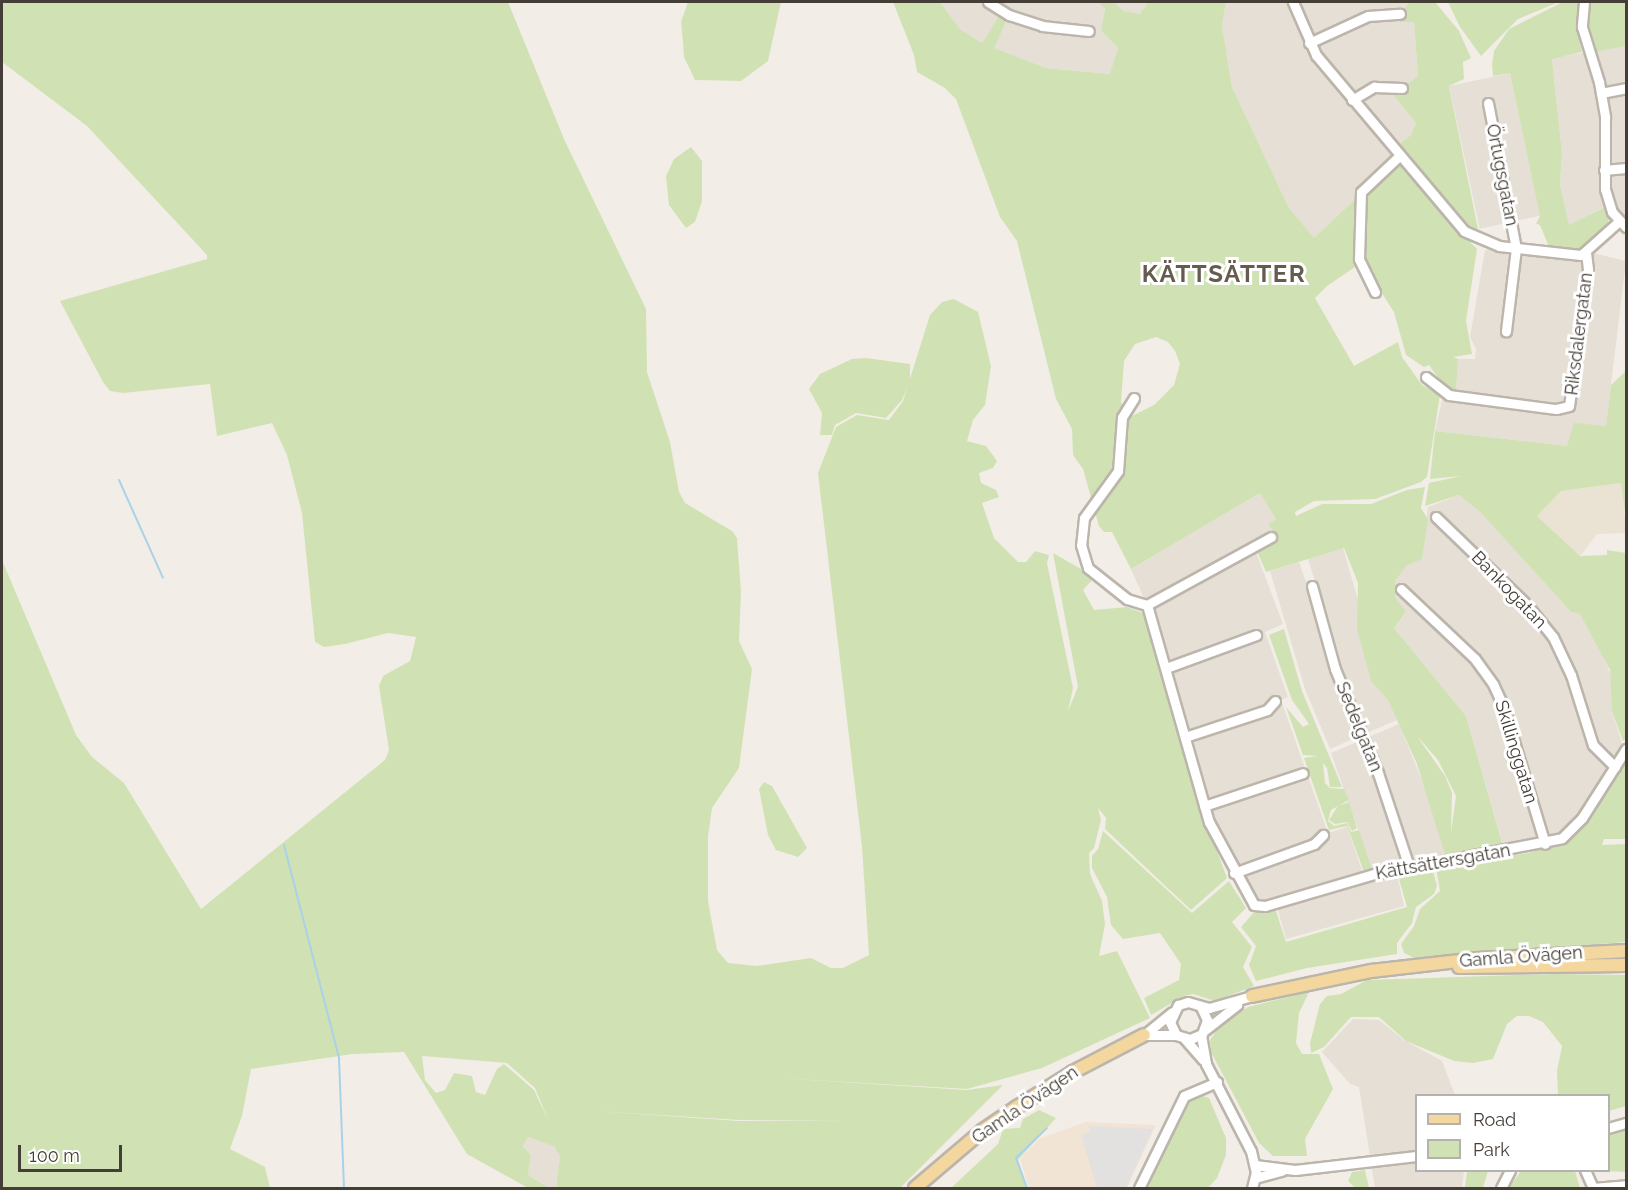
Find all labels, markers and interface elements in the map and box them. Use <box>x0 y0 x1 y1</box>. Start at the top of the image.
street label: Örtugsgatan <box>1482 122 1522 228</box>
district label: KÄTTSÄTTER <box>1142 260 1306 288</box>
street label: Riksdalergatan <box>1561 271 1597 397</box>
street label: Bankogatan <box>1467 547 1551 633</box>
street label: Sedelgatan <box>1331 679 1387 775</box>
street label: Skillinggatan <box>1490 698 1542 806</box>
street label: Kättsättersgatan <box>1374 840 1512 884</box>
street label: Gamla Övägen <box>1459 942 1583 972</box>
street label: Gamla Övägen <box>968 1062 1082 1148</box>
legend <box>1415 1094 1610 1172</box>
text: Road <box>1473 1109 1516 1130</box>
scale bar <box>21 1133 124 1171</box>
text: Park <box>1473 1139 1510 1160</box>
text: 100 m <box>29 1145 80 1166</box>

